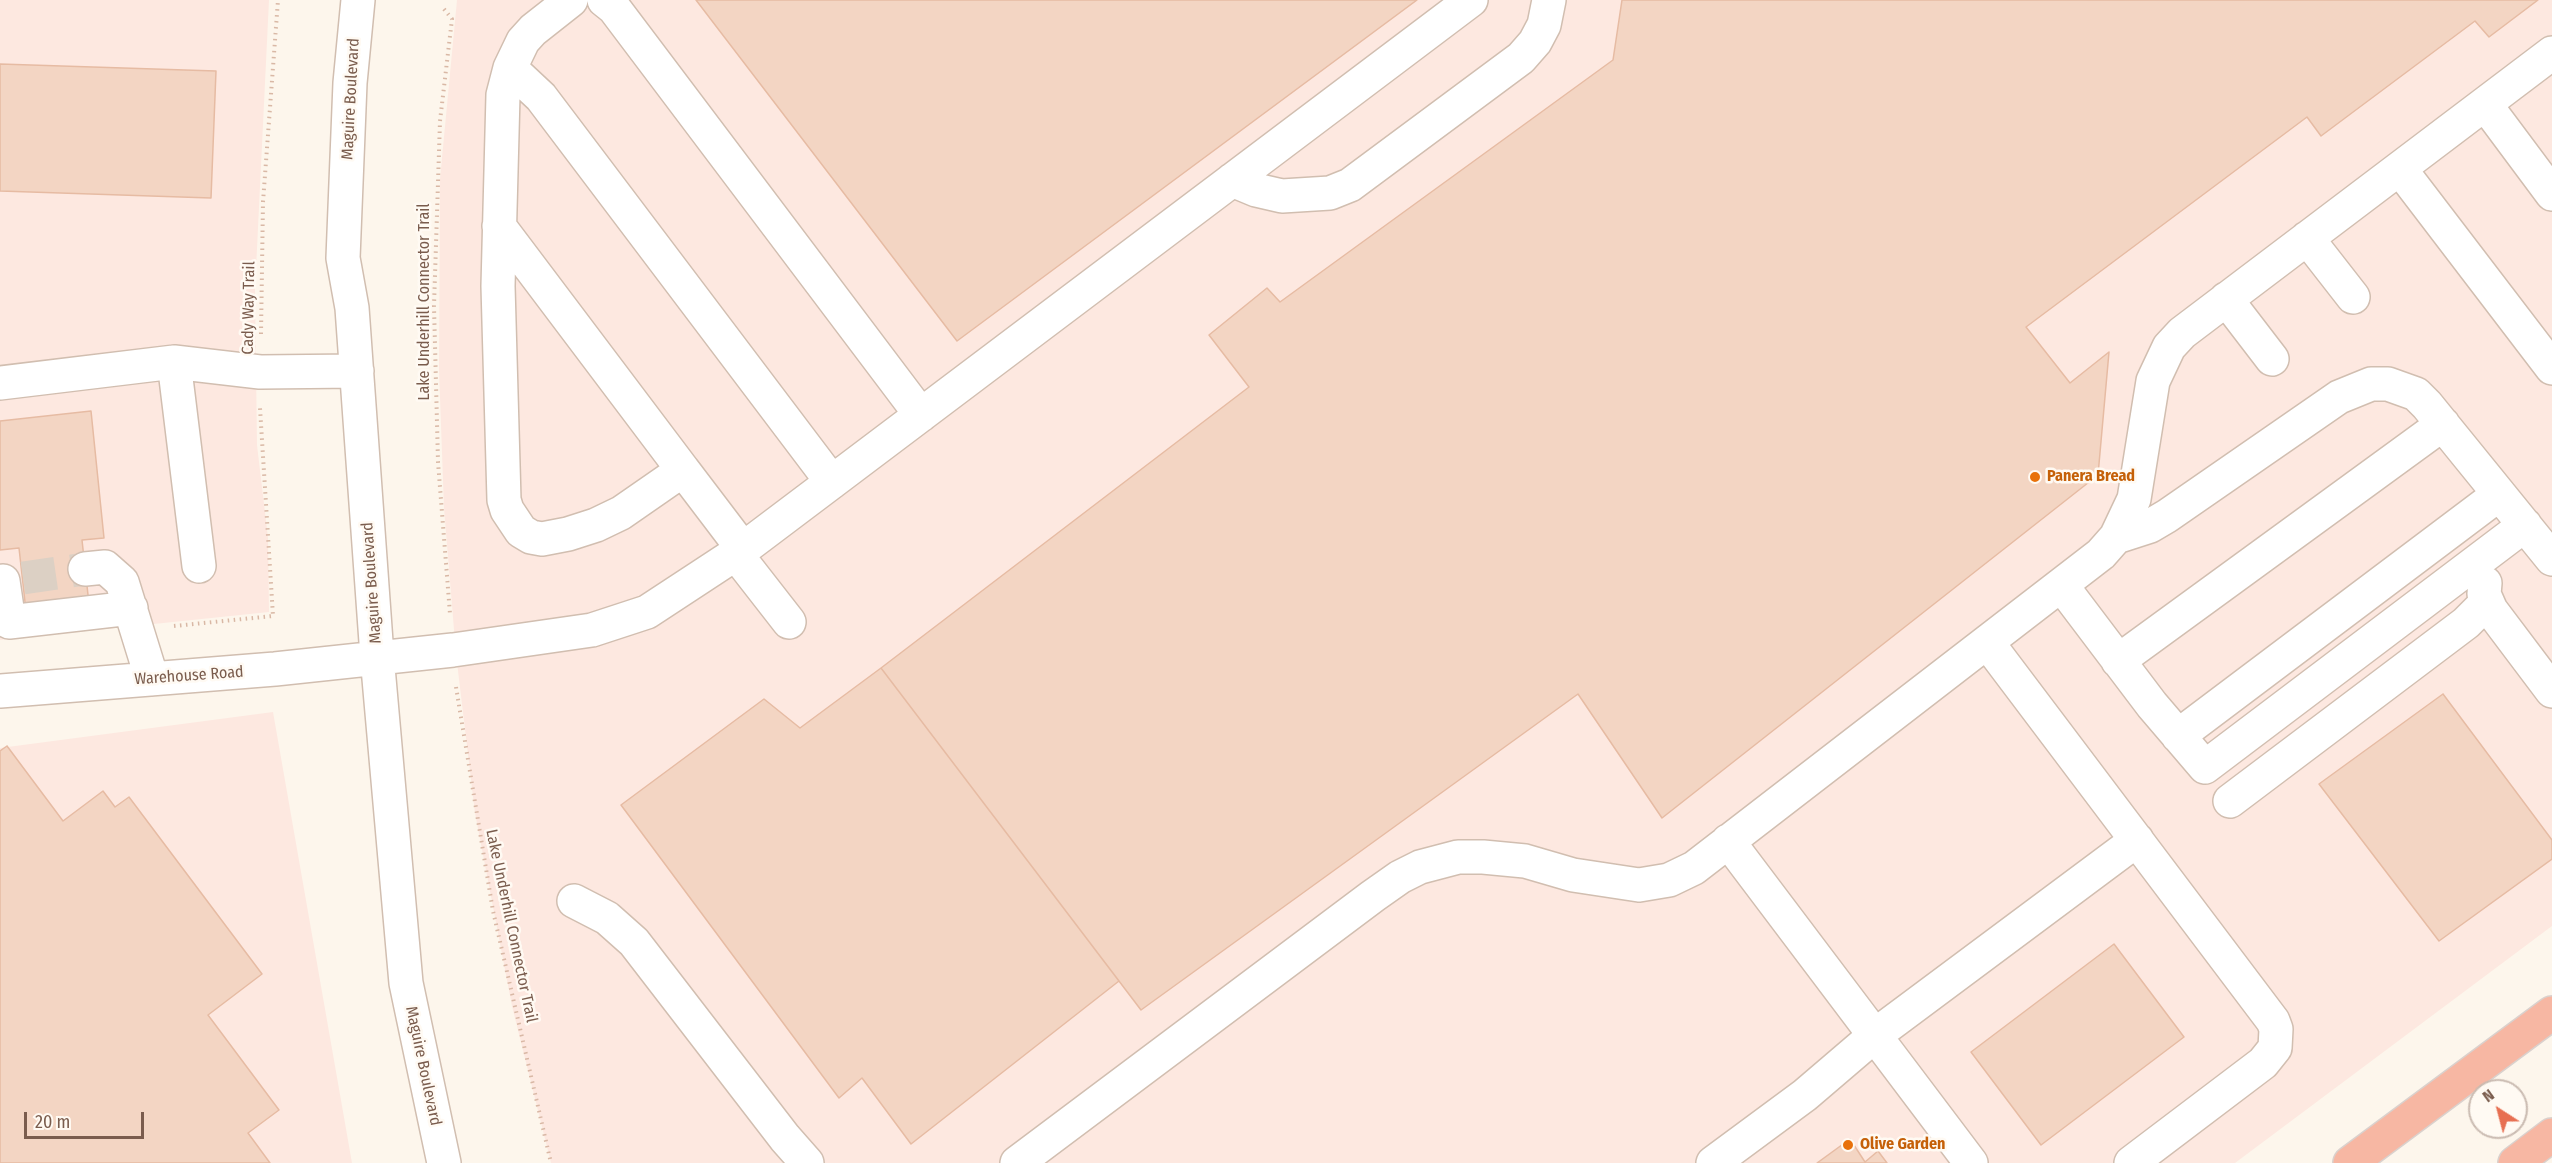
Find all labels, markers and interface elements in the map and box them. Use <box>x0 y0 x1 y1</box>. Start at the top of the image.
street label: Maguire Boulevard <box>338 38 364 160</box>
street label: Lake Underhill Connector Trail <box>415 203 435 401</box>
street label: Cady Way Trail <box>239 261 259 355</box>
place label: Panera Bread <box>2047 467 2135 487</box>
marker: Panera Bread <box>2028 470 2042 484</box>
street label: Maguire Boulevard <box>358 522 386 644</box>
street label: Warehouse Road <box>134 663 244 689</box>
street label: Lake Underhill Connector Trail <box>481 828 541 1024</box>
street label: Maguire Boulevard <box>401 1005 445 1127</box>
north arrow <box>2468 1079 2528 1139</box>
text: N <box>2479 1085 2498 1106</box>
scale bar <box>27 1100 147 1138</box>
text: 20 m <box>35 1111 70 1133</box>
place label: Olive Garden <box>1860 1135 1945 1155</box>
marker: Olive Garden <box>1841 1138 1855 1152</box>

